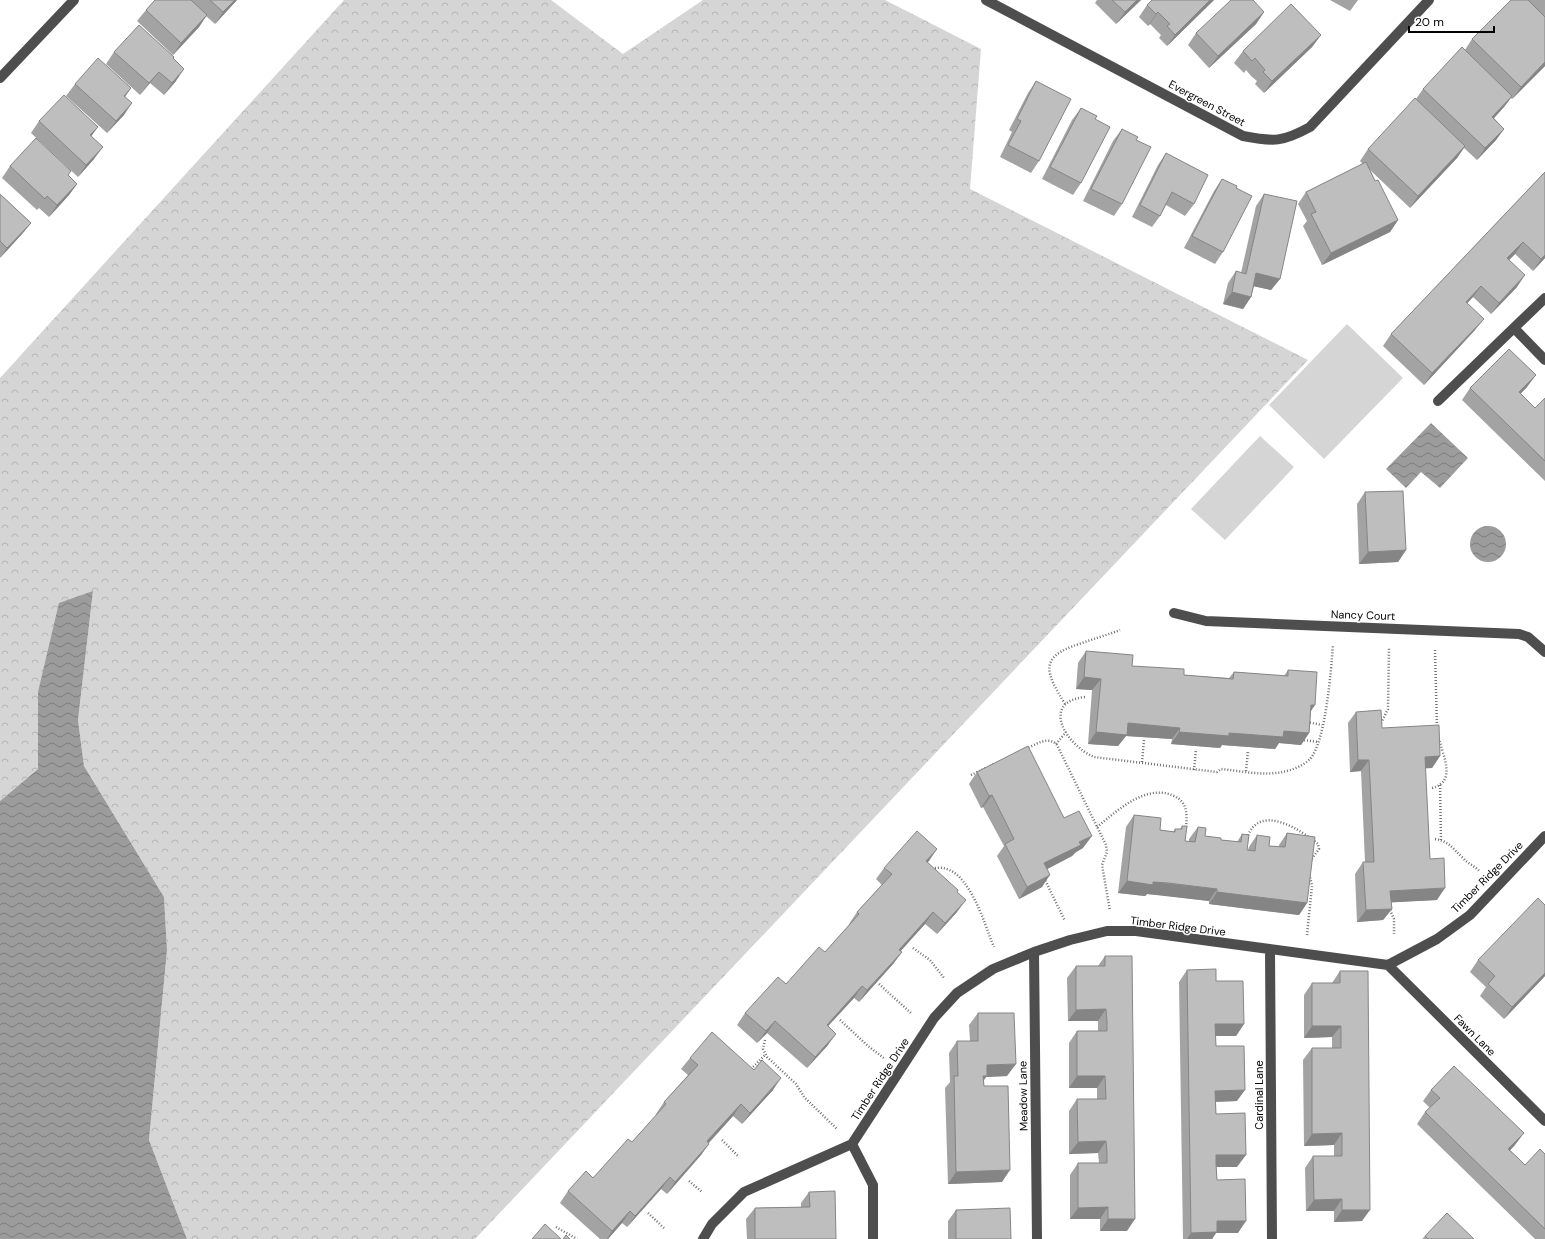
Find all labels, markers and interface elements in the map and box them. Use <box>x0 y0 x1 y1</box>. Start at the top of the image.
scale bar <box>1409 8 1494 34</box>
text: 20 m <box>1415 14 1444 30</box>
street label: Evergreen Street <box>1166 77 1248 129</box>
street label: Nancy Court <box>1331 607 1395 623</box>
street label: Timber Ridge Drive <box>1448 838 1526 916</box>
street label: Timber Ridge Drive <box>1130 913 1226 939</box>
street label: Fawn Lane <box>1451 1011 1499 1059</box>
street label: Timber Ridge Drive <box>848 1035 912 1123</box>
street label: Cardinal Lane <box>1252 1060 1266 1130</box>
street label: Meadow Lane <box>1015 1061 1031 1131</box>

